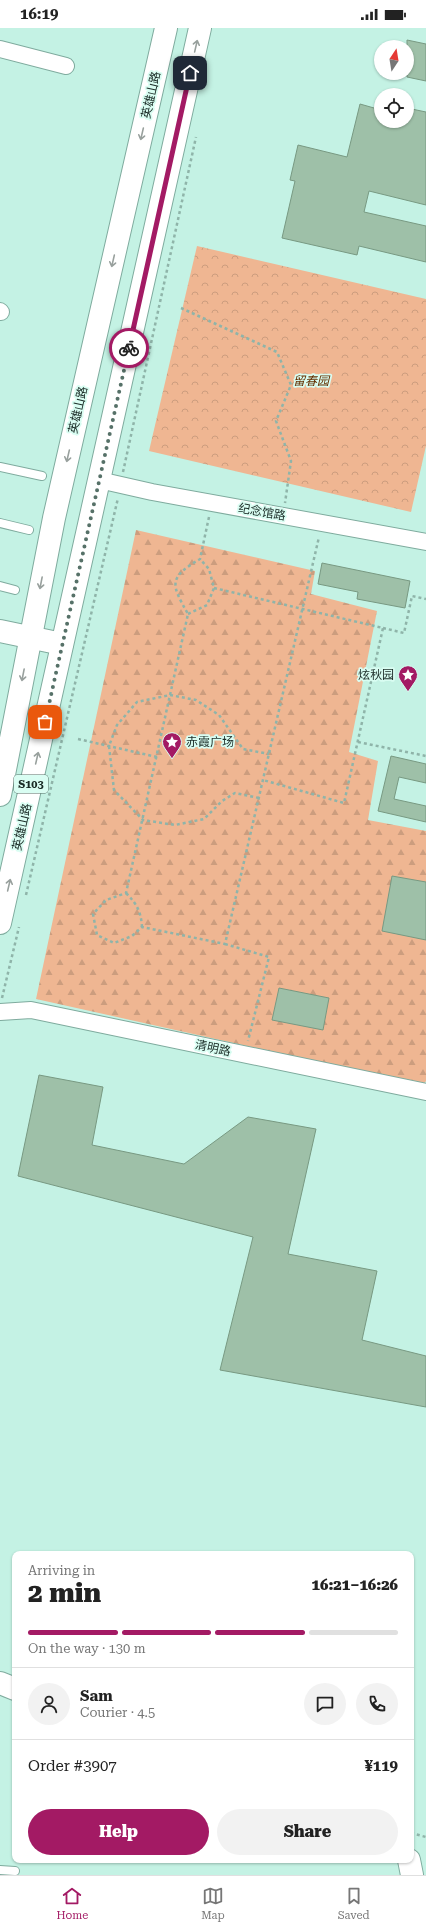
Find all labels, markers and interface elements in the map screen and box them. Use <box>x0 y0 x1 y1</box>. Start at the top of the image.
text: 16:19 <box>20 5 58 23</box>
one-way arrow <box>193 40 201 53</box>
north arrow <box>374 40 414 80</box>
map controls <box>374 40 414 128</box>
pin <box>173 56 207 90</box>
icon: home <box>179 62 201 84</box>
street label: 英雄山路 <box>139 70 163 120</box>
button: locate <box>374 88 414 128</box>
one-way arrow <box>137 127 145 140</box>
one-way arrow <box>108 254 116 267</box>
courier <box>109 328 149 368</box>
icon: bike <box>118 337 140 359</box>
park label: 留春园 <box>293 374 331 388</box>
street label: 英雄山路 <box>66 385 90 435</box>
one-way arrow <box>64 449 71 462</box>
street label: 纪念馆路 <box>237 501 287 523</box>
one-way arrow <box>36 576 44 589</box>
place icon: 炫秋园 <box>397 664 419 692</box>
place label: 炫秋园 <box>358 668 394 682</box>
one-way arrow <box>18 669 26 682</box>
pin <box>28 705 62 739</box>
icon: bag <box>34 711 56 733</box>
place icon: 赤霞广场 <box>161 731 183 759</box>
place label: 赤霞广场 <box>186 735 234 749</box>
one-way arrow <box>33 752 41 765</box>
road number: S103 <box>14 775 48 793</box>
street label: 英雄山路 <box>10 802 34 852</box>
one-way arrow <box>5 879 13 892</box>
street label: 清明路 <box>194 1037 232 1059</box>
text: Arriving in <box>28 1563 95 1578</box>
text: 16:21–16:26 <box>312 1576 398 1594</box>
text: 2 min <box>28 1578 101 1608</box>
text: On the way · 130 m <box>28 1641 145 1656</box>
button: person <box>28 1683 70 1725</box>
button: chat <box>304 1683 346 1725</box>
button: phone <box>356 1683 398 1725</box>
text: Sam <box>80 1687 113 1705</box>
text: Courier · 4.5 <box>80 1705 155 1720</box>
text: Order #3907 <box>28 1757 117 1775</box>
text: ¥119 <box>364 1757 398 1775</box>
button: Help <box>28 1809 209 1855</box>
button: Share <box>217 1809 398 1855</box>
tab: Home <box>56 1885 88 1922</box>
tab: Map <box>201 1885 225 1922</box>
tab: Saved <box>338 1885 370 1922</box>

